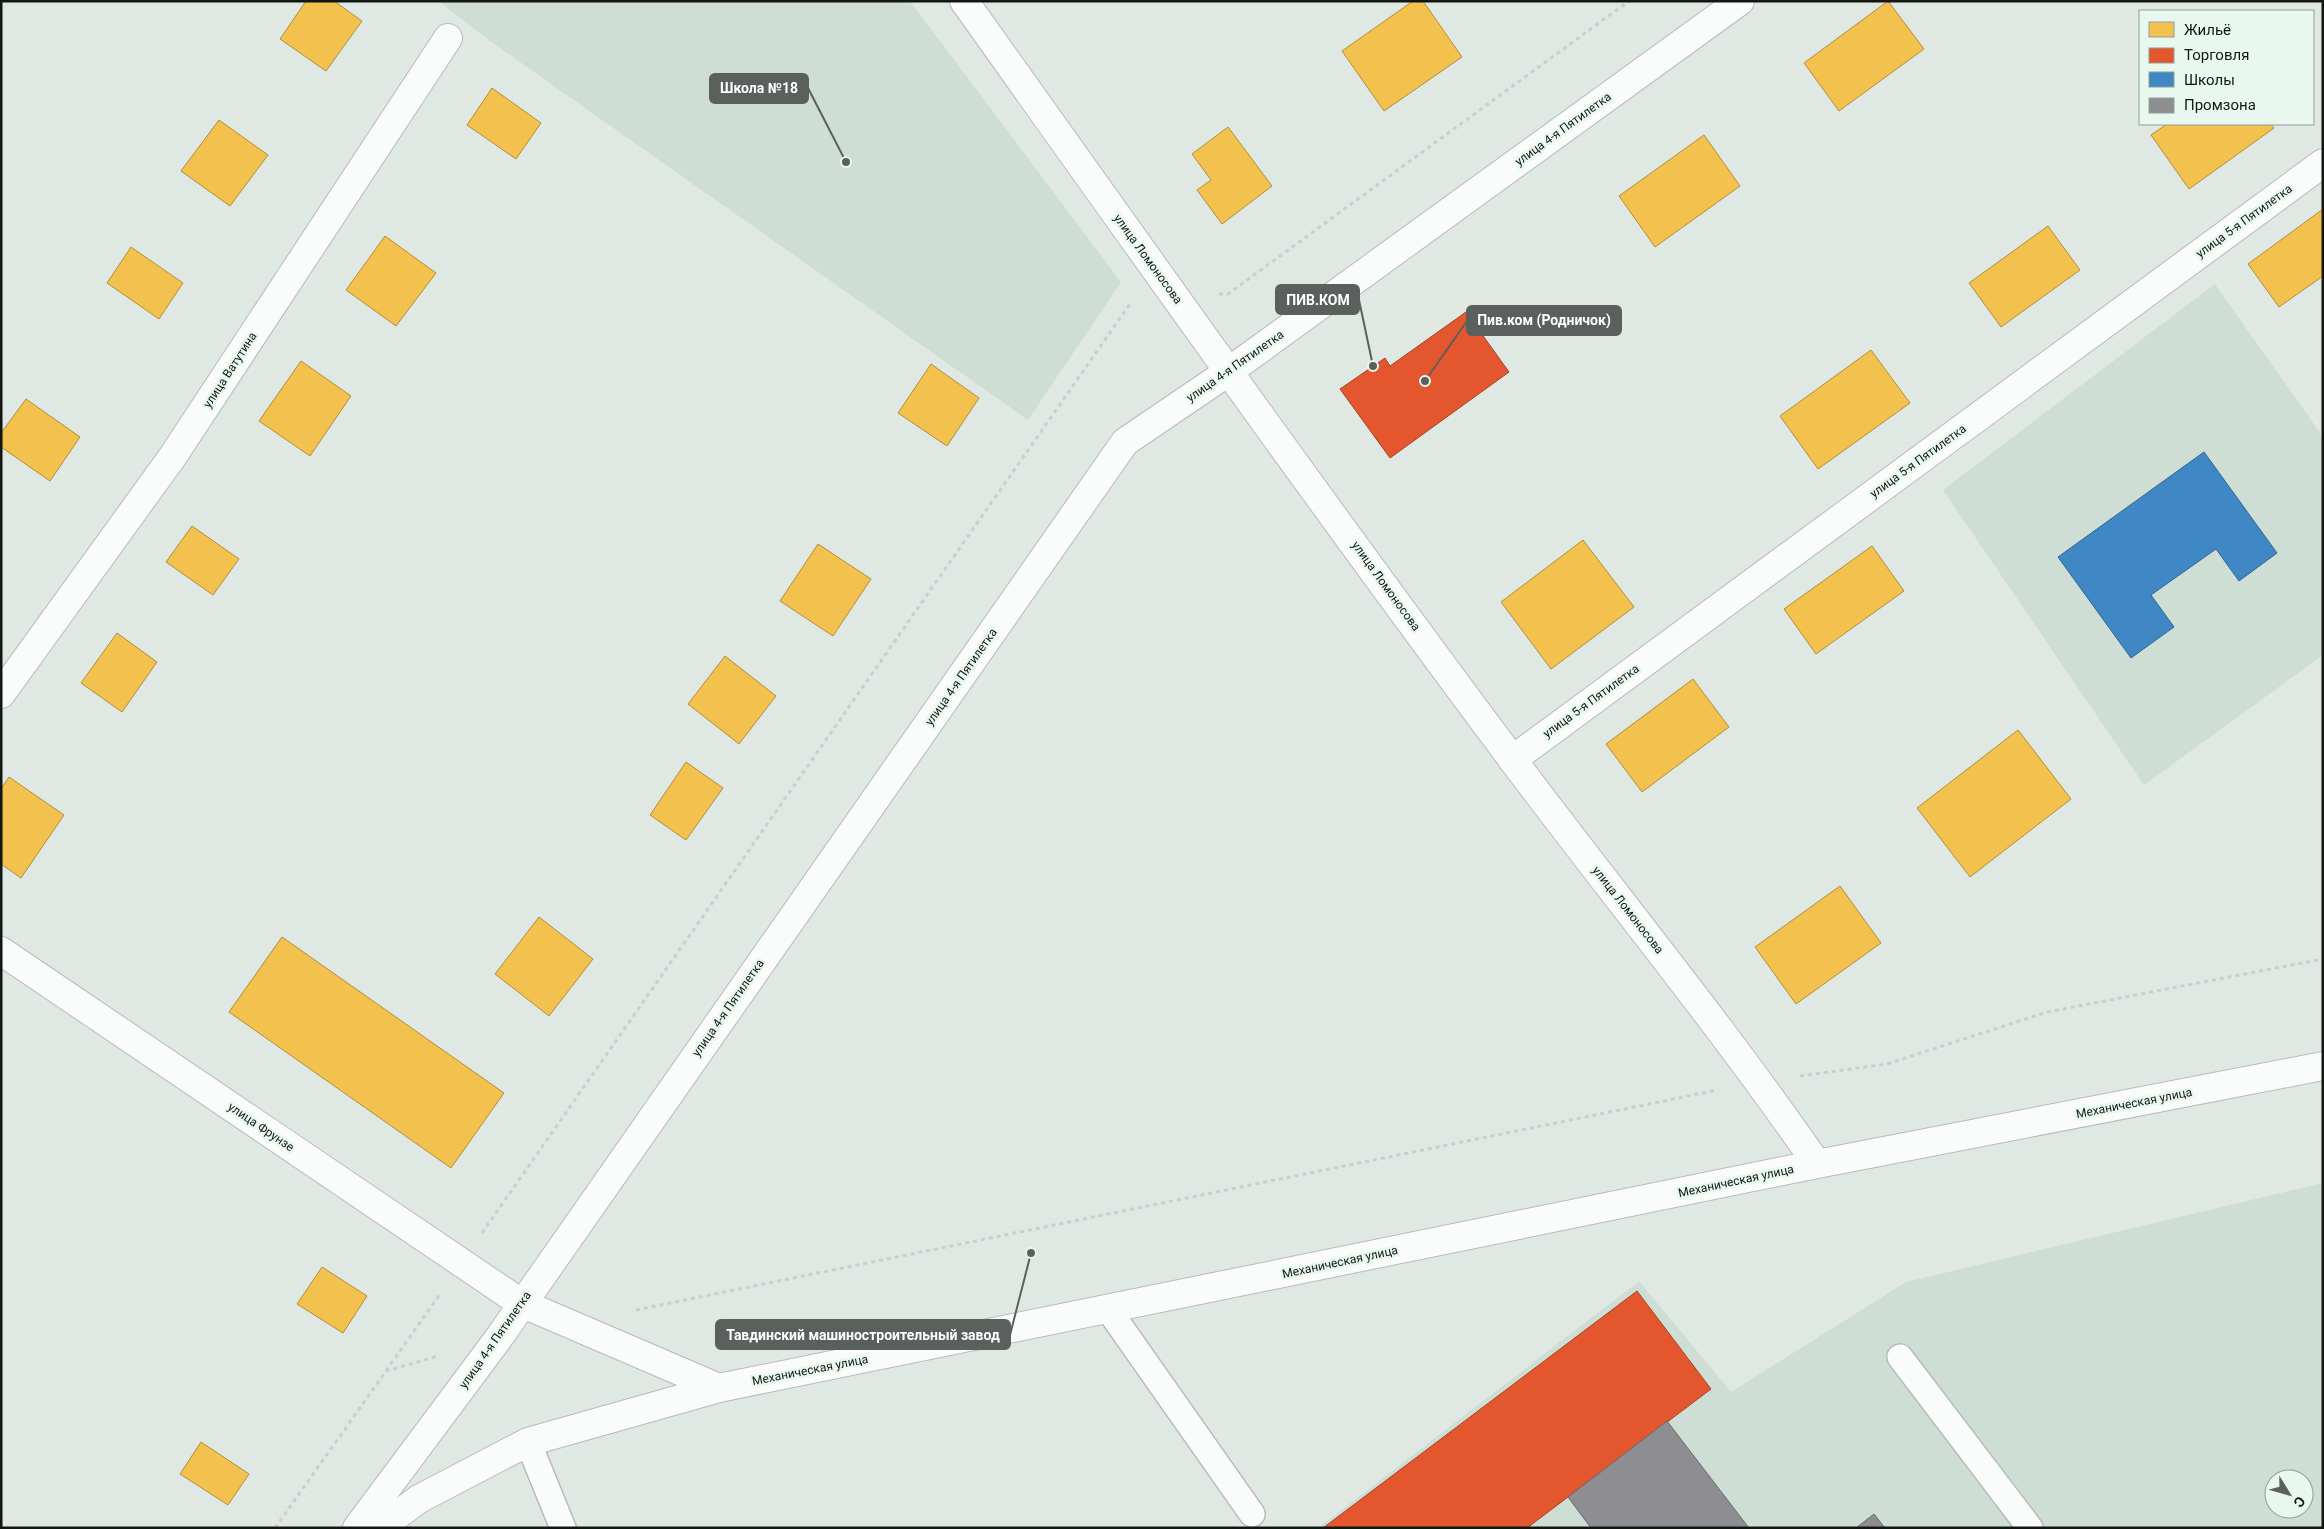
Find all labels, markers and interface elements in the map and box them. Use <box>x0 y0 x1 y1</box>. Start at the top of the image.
legend <box>2139 10 2314 125</box>
text: Жильё <box>2184 21 2231 39</box>
text: Торговля <box>2184 46 2249 64</box>
text: Школы <box>2184 71 2235 89</box>
callout: Школа №18 <box>710 74 808 103</box>
text: Школа №18 <box>720 80 798 96</box>
street label: улица 4-я Пятилетка <box>1512 89 1614 169</box>
text: Промзона <box>2184 96 2256 114</box>
street label: улица 5-я Пятилетка <box>2193 181 2295 261</box>
street label: улица Ломоносова <box>1111 211 1185 307</box>
callout: ПИВ.КОМ <box>1276 285 1359 314</box>
text: ПИВ.КОМ <box>1286 292 1350 308</box>
callout: Пив.ком (Родничок) <box>1467 306 1621 335</box>
text: Пив.ком (Родничок) <box>1477 312 1611 329</box>
street label: улица 4-я Пятилетка <box>1184 327 1286 405</box>
street label: улица Ватутина <box>200 329 260 411</box>
street label: улица 5-я Пятилетка <box>1867 421 1969 501</box>
street label: улица Ломоносова <box>1349 538 1423 634</box>
street label: улица 4-я Пятилетка <box>922 626 1000 728</box>
street label: улица 5-я Пятилетка <box>1540 661 1642 741</box>
street label: улица Ломоносова <box>1589 863 1667 957</box>
street label: улица 4-я Пятилетка <box>689 957 767 1059</box>
street label: Механическая улица <box>2075 1085 2193 1121</box>
street label: улица Фрунзе <box>225 1100 297 1154</box>
street label: Механическая улица <box>1677 1162 1795 1200</box>
street label: Механическая улица <box>1281 1243 1399 1281</box>
street label: улица 4-я Пятилетка <box>456 1289 534 1391</box>
callout: Тавдинский машиностроительный завод <box>716 1320 1010 1349</box>
text: Тавдинский машиностроительный завод <box>726 1327 1000 1343</box>
street label: Механическая улица <box>751 1352 869 1388</box>
north arrow <box>2264 1469 2314 1519</box>
text: С <box>2290 1493 2309 1510</box>

